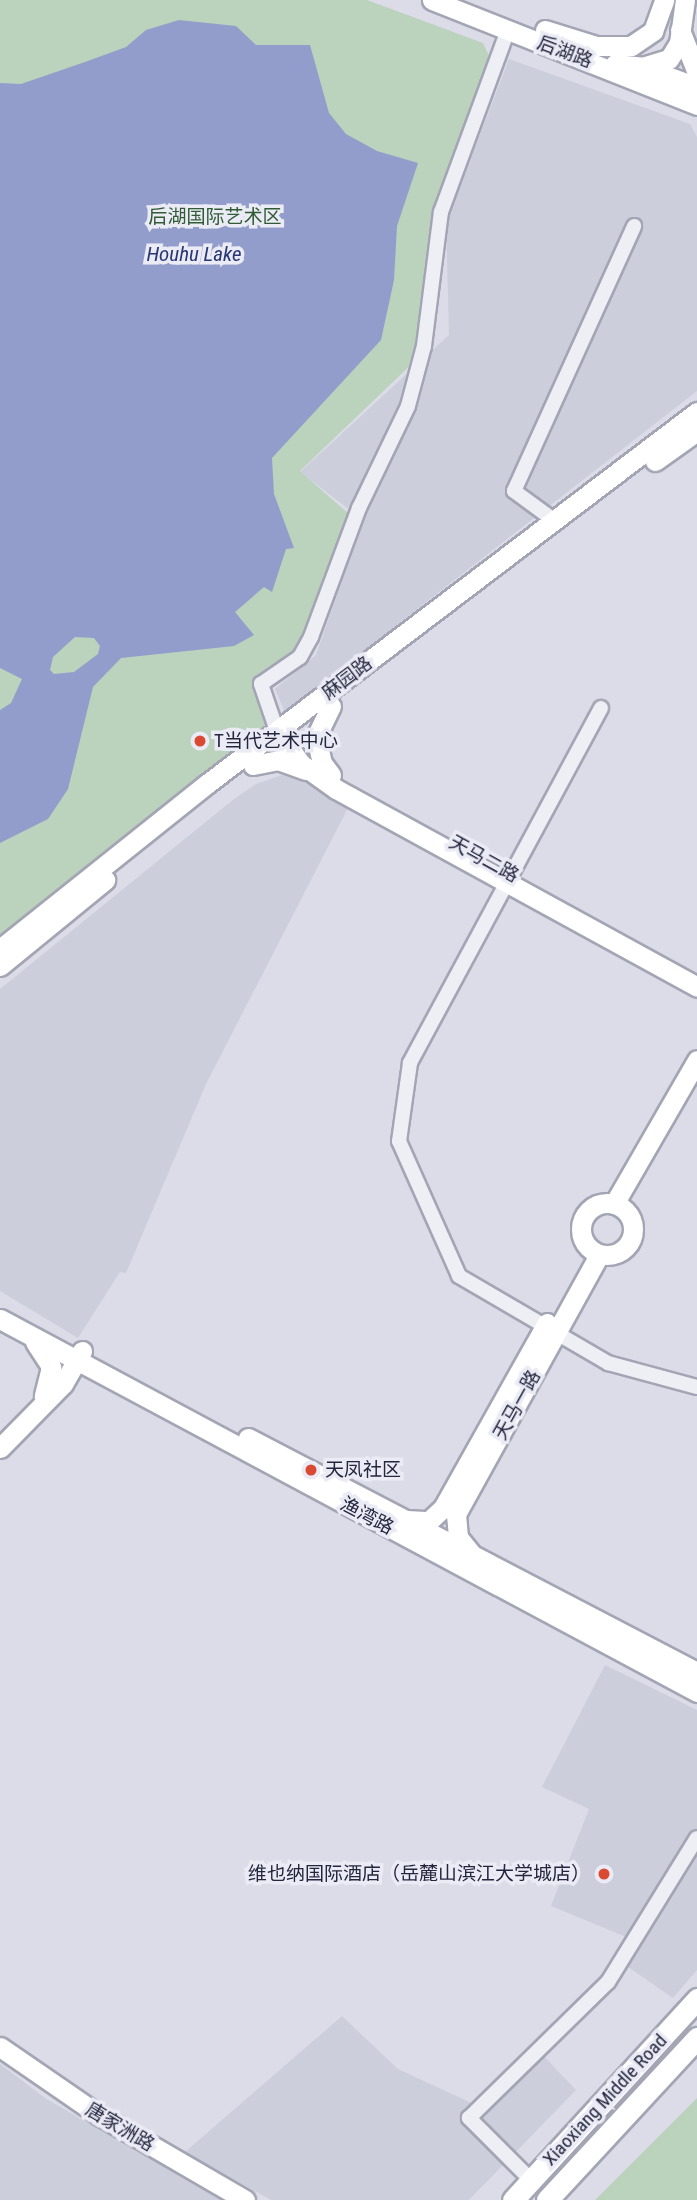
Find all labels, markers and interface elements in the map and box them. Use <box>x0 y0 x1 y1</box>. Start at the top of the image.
street label: 后湖路 <box>534 31 596 73</box>
park label: 后湖国际艺术区 <box>149 206 281 228</box>
water label: Houhu Lake <box>146 241 242 267</box>
street label: 麻园路 <box>317 652 377 704</box>
place label: T当代艺术中心 <box>214 730 338 752</box>
marker: T当代艺术中心 <box>192 733 208 749</box>
street label: 天马二路 <box>445 831 523 887</box>
street label: 天马一路 <box>489 1366 545 1444</box>
place label: 天凤社区 <box>325 1459 401 1481</box>
marker: 天凤社区 <box>303 1462 319 1478</box>
street label: 渔湾路 <box>336 1493 398 1539</box>
place label: 维也纳国际酒店（岳麓山滨江大学城店） <box>248 1863 590 1885</box>
marker: 维也纳国际酒店（岳麓山滨江大学城店） <box>596 1866 612 1882</box>
street label: Xiaoxiang Middle Road <box>538 2030 672 2170</box>
street label: 唐家洲路 <box>82 2098 158 2156</box>

